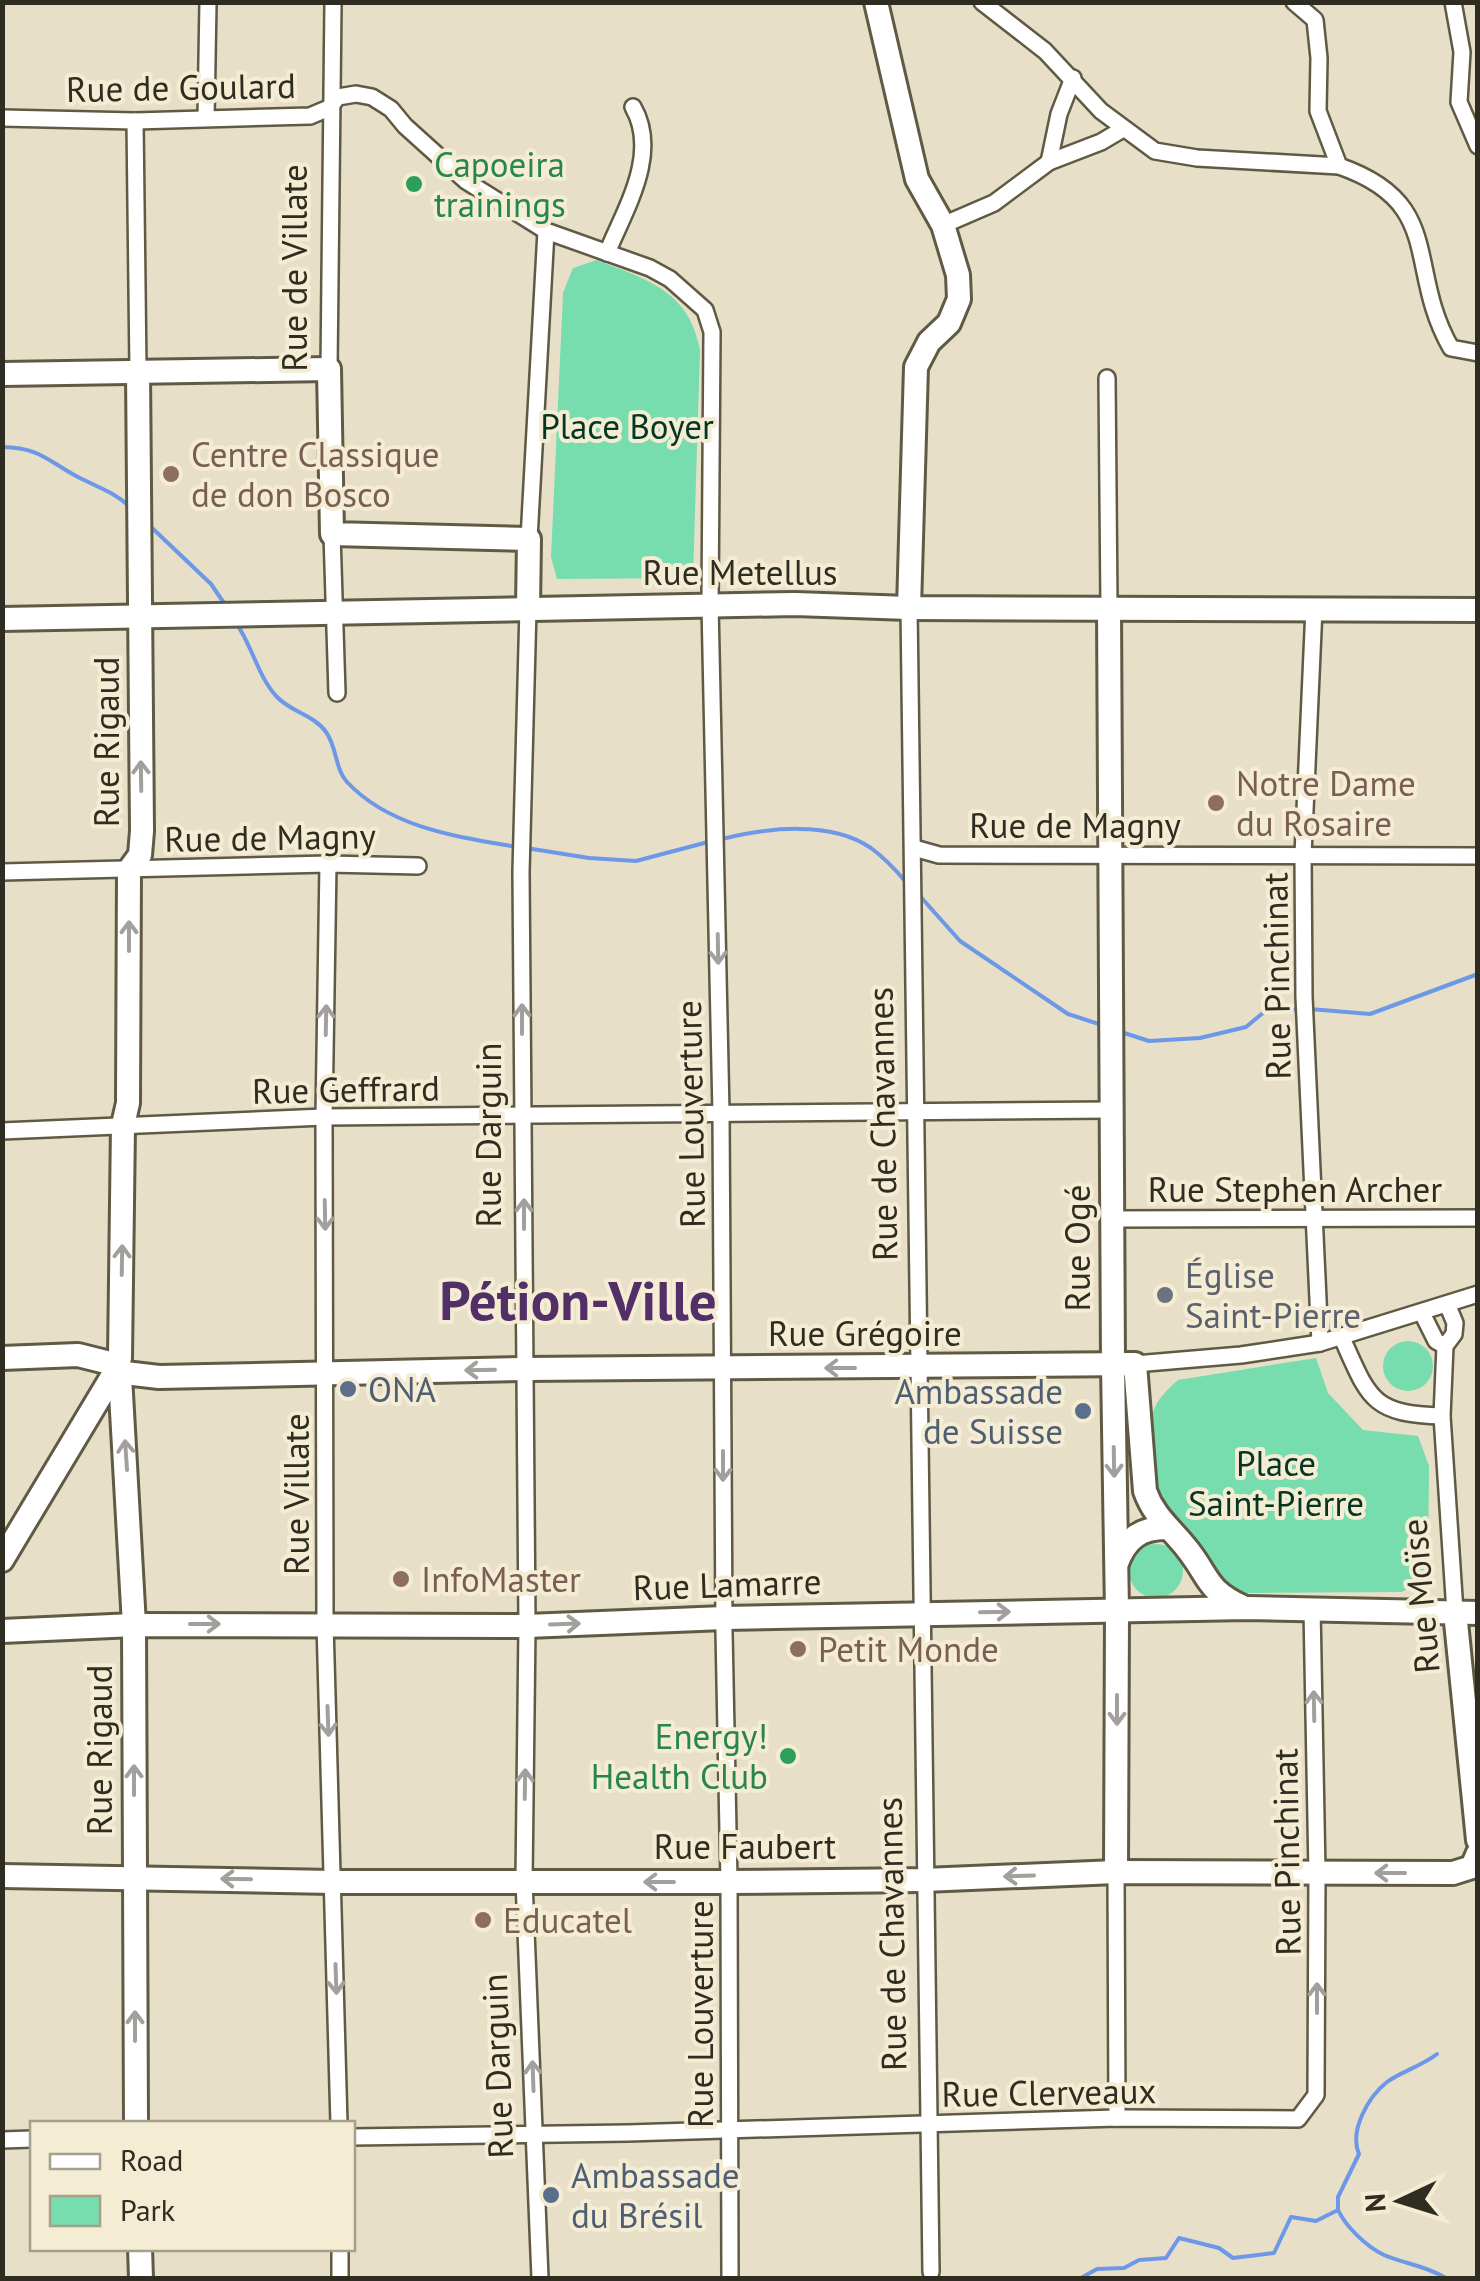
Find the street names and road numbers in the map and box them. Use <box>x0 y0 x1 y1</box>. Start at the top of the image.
street label: Rue de Goulard <box>66 62 296 112</box>
street label: Rue de Villate <box>271 164 317 372</box>
street label: Rue Metellus <box>642 549 838 595</box>
street label: Rue Rigaud <box>83 657 129 827</box>
street label: Rue de Magny <box>969 802 1181 848</box>
street label: Rue de Magny <box>164 812 376 862</box>
street label: Rue Pinchinat <box>1251 872 1301 1080</box>
street label: Rue de Chavannes <box>857 987 907 1261</box>
street label: Rue Louverture <box>665 1000 715 1228</box>
street label: Rue Darguin <box>465 1043 511 1227</box>
street label: Rue Geffrard <box>252 1064 440 1114</box>
street label: Rue Stephen Archer <box>1148 1166 1442 1212</box>
street label: Rue Ogé <box>1054 1185 1100 1311</box>
street label: Rue Grégoire <box>768 1310 962 1356</box>
street label: Rue Villate <box>273 1413 319 1575</box>
street label: Rue Moïse <box>1390 1517 1450 1675</box>
street label: Rue Lamarre <box>632 1558 822 1610</box>
street label: Rue Rigaud <box>76 1665 122 1835</box>
street label: Rue Pinchinat <box>1261 1748 1311 1956</box>
street label: Rue de Chavannes <box>866 1797 916 2071</box>
street label: Rue Faubert <box>654 1823 836 1869</box>
street label: Rue Louverture <box>677 1900 723 2128</box>
street label: Rue Darguin <box>471 1973 523 2159</box>
street label: Rue Clerveaux <box>941 2067 1157 2117</box>

